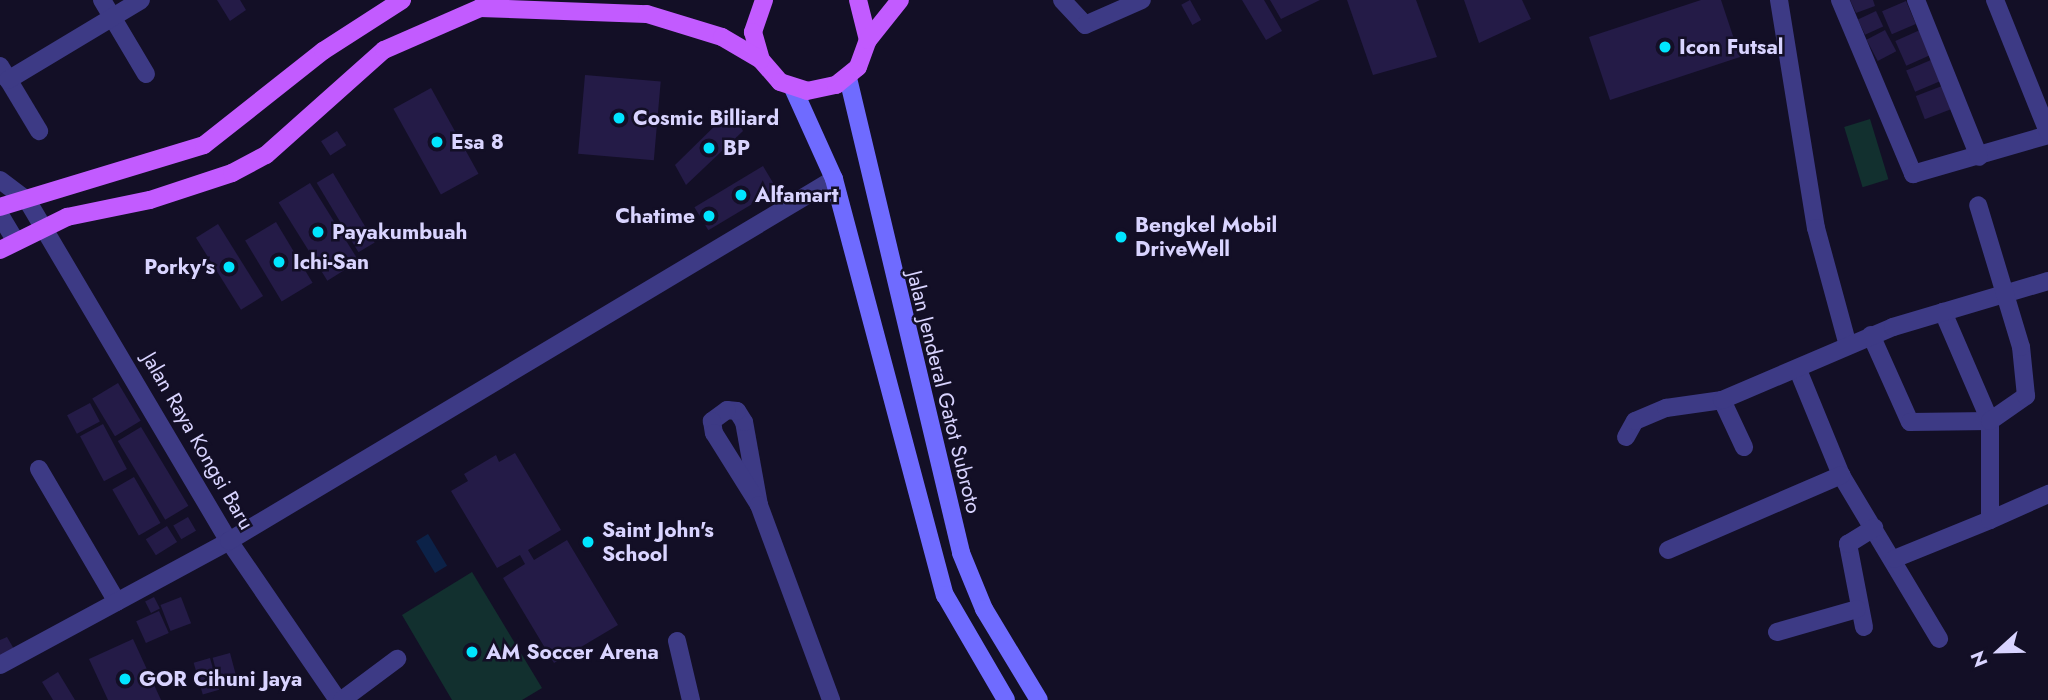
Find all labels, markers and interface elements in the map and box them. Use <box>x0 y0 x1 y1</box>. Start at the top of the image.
place label: Icon Futsal <box>1679 34 1783 60</box>
marker: Icon Futsal <box>1657 39 1673 55</box>
place label: Cosmic Billiard <box>633 105 779 131</box>
marker: Cosmic Billiard <box>611 110 627 126</box>
place label: Esa 8 <box>451 129 504 155</box>
marker: Esa 8 <box>429 134 445 150</box>
place label: BP <box>723 135 750 161</box>
marker: BP <box>701 140 717 156</box>
place label: Alfamart <box>755 182 838 208</box>
marker: Alfamart <box>733 187 749 203</box>
place label: Chatime <box>615 203 695 229</box>
marker: Chatime <box>701 208 717 224</box>
place label: Bengkel Mobil DriveWell <box>1135 212 1277 262</box>
place label: Payakumbuah <box>332 219 467 245</box>
marker: Payakumbuah <box>310 224 326 240</box>
marker: Bengkel Mobil DriveWell <box>1113 229 1129 245</box>
place label: Ichi-San <box>293 249 369 275</box>
place label: Porky's <box>144 254 215 280</box>
marker: Ichi-San <box>271 254 287 270</box>
marker: Porky's <box>221 259 237 275</box>
street label: Jalan Jenderal Gatot Subroto <box>902 268 986 516</box>
street label: Jalan Raya Kongsi Baru <box>137 348 259 534</box>
place label: Saint John's School <box>602 517 714 567</box>
marker: Saint John's School <box>580 534 596 550</box>
north arrow <box>1964 616 2034 686</box>
place label: AM Soccer Arena <box>486 639 659 665</box>
marker: AM Soccer Arena <box>464 644 480 660</box>
text: N <box>1964 647 1994 671</box>
place label: GOR Cihuni Jaya <box>139 666 302 692</box>
marker: GOR Cihuni Jaya <box>117 671 133 687</box>

